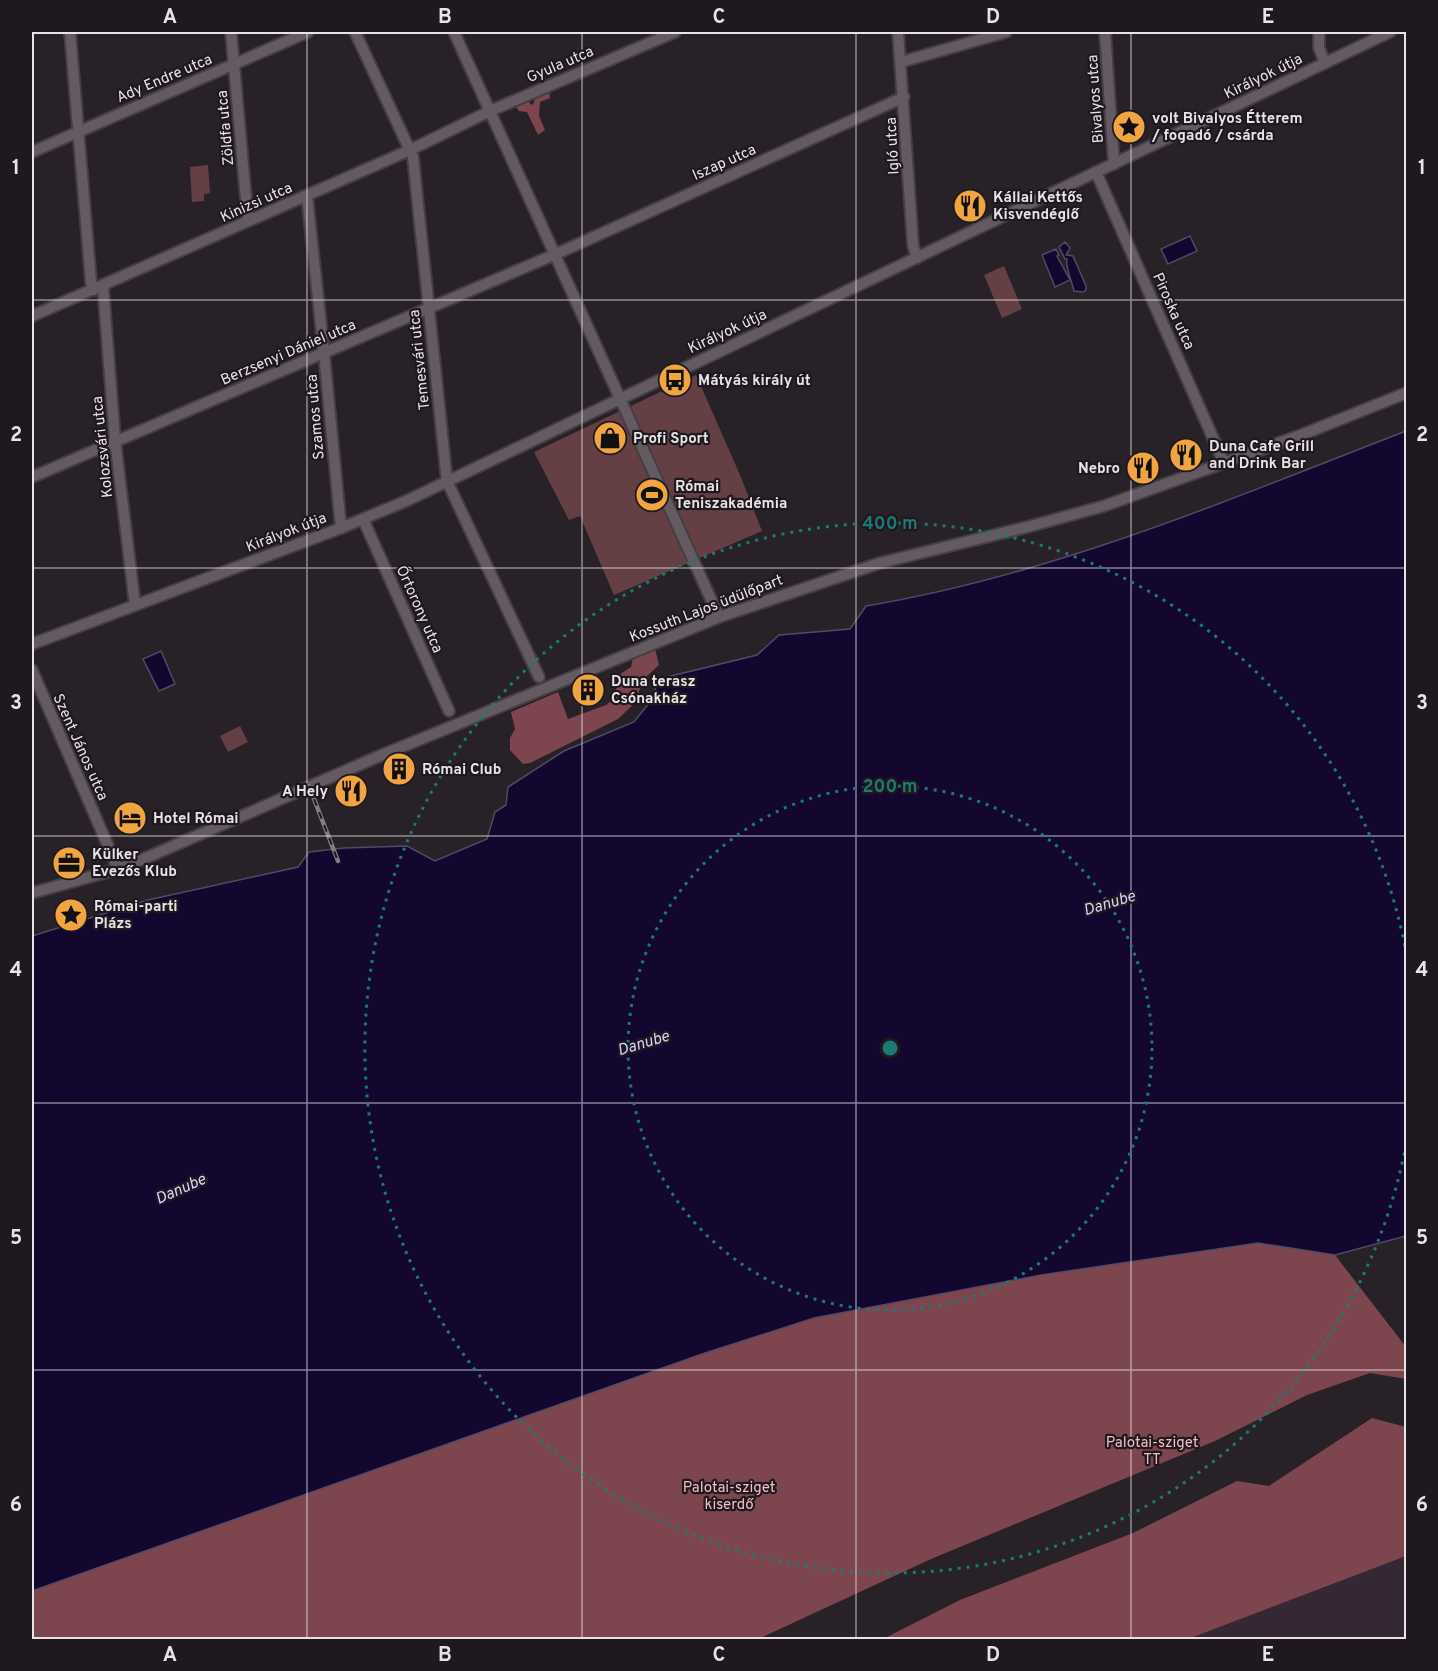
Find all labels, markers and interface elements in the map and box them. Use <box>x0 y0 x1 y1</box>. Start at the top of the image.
text: A <box>163 5 177 31</box>
text: B <box>438 5 452 31</box>
text: C <box>713 5 725 31</box>
text: D <box>986 5 1000 31</box>
text: E <box>1262 5 1274 31</box>
street label: Gyula utca <box>524 43 597 88</box>
street label: Királyok útja <box>1221 50 1306 104</box>
street label: Ady Endre utca <box>114 51 215 108</box>
street label: Bivalyos utca <box>1084 54 1109 144</box>
street label: Zöldfa utca <box>214 89 239 166</box>
place icon: volt Bivalyos Étterem / fogadó / csárda <box>1111 109 1147 145</box>
place label: volt Bivalyos Étterem / fogadó / csárda <box>1151 109 1303 146</box>
street label: Igló utca <box>882 117 904 175</box>
street label: Iszap utca <box>690 141 759 186</box>
text: 1 <box>12 156 20 182</box>
text: 1 <box>1418 156 1426 182</box>
street label: Kinizsi utca <box>218 179 296 228</box>
restaurant icon: Kállai Kettős Kisvendéglő <box>952 188 988 224</box>
place label: Kállai Kettős Kisvendéglő <box>993 189 1083 225</box>
street label: Piroska utca <box>1147 270 1198 353</box>
street label: Királyok útja <box>685 306 770 359</box>
street label: Temesvári utca <box>406 309 435 411</box>
street label: Berzsenyi Dániel utca <box>218 316 359 390</box>
bus stop icon: Mátyás király út <box>657 362 693 398</box>
place label: Mátyás király út <box>698 372 811 391</box>
street label: Szamos utca <box>303 373 330 460</box>
street label: Kolozsvári utca <box>89 395 118 499</box>
shop icon: Profi Sport <box>592 420 628 456</box>
text: 2 <box>10 423 22 449</box>
text: 2 <box>1416 423 1428 449</box>
place label: Profi Sport <box>633 430 709 449</box>
restaurant icon: Duna Cafe Grill and Drink Bar <box>1168 437 1204 473</box>
place label: Duna Cafe Grill and Drink Bar <box>1209 438 1314 474</box>
restaurant icon: Nebro <box>1125 450 1161 486</box>
place label: Nebro <box>1078 460 1120 479</box>
sports icon: Római Teniszakadémia <box>634 477 670 513</box>
place label: Római Teniszakadémia <box>675 478 787 514</box>
street label: Királyok útja <box>243 509 330 557</box>
text: 400 m <box>862 513 918 536</box>
street label: Őrtorony utca <box>391 562 448 656</box>
street label: Kossuth Lajos üdülőpart <box>627 571 786 647</box>
building icon: Duna terasz Csónakház <box>570 672 606 708</box>
place label: Duna terasz Csónakház <box>611 673 696 709</box>
text: 3 <box>10 691 22 717</box>
street label: Szent János utca <box>48 691 112 804</box>
text: 3 <box>1416 691 1428 717</box>
building icon: Római Club <box>381 751 417 787</box>
place label: Római Club <box>422 761 501 780</box>
restaurant icon: A Hely <box>333 773 369 809</box>
text: 200 m <box>862 776 918 799</box>
place label: A Hely <box>282 783 328 802</box>
hotel icon: Hotel Római <box>112 800 148 836</box>
place label: Hotel Római <box>153 810 239 829</box>
office icon: Külker Evezős Klub <box>51 845 87 881</box>
place label: Külker Evezős Klub <box>92 846 177 882</box>
water label: Danube <box>1081 886 1139 921</box>
place icon: Római-parti Plázs <box>53 897 89 933</box>
place label: Római-parti Plázs <box>94 898 178 934</box>
text: 4 <box>10 958 22 984</box>
text: 4 <box>1416 958 1428 984</box>
water label: Danube <box>615 1026 673 1061</box>
centre of rings <box>880 1038 900 1058</box>
water label: Danube <box>152 1170 210 1210</box>
text: 5 <box>10 1226 22 1252</box>
text: 5 <box>1416 1226 1428 1252</box>
park label: Palotai-sziget TT <box>1106 1434 1198 1470</box>
park label: Palotai-sziget kiserdő <box>683 1479 775 1515</box>
text: 6 <box>10 1493 22 1519</box>
text: 6 <box>1416 1493 1428 1519</box>
text: A <box>163 1643 177 1669</box>
text: B <box>438 1643 452 1669</box>
text: C <box>713 1643 725 1669</box>
text: D <box>986 1643 1000 1669</box>
text: E <box>1262 1643 1274 1669</box>

